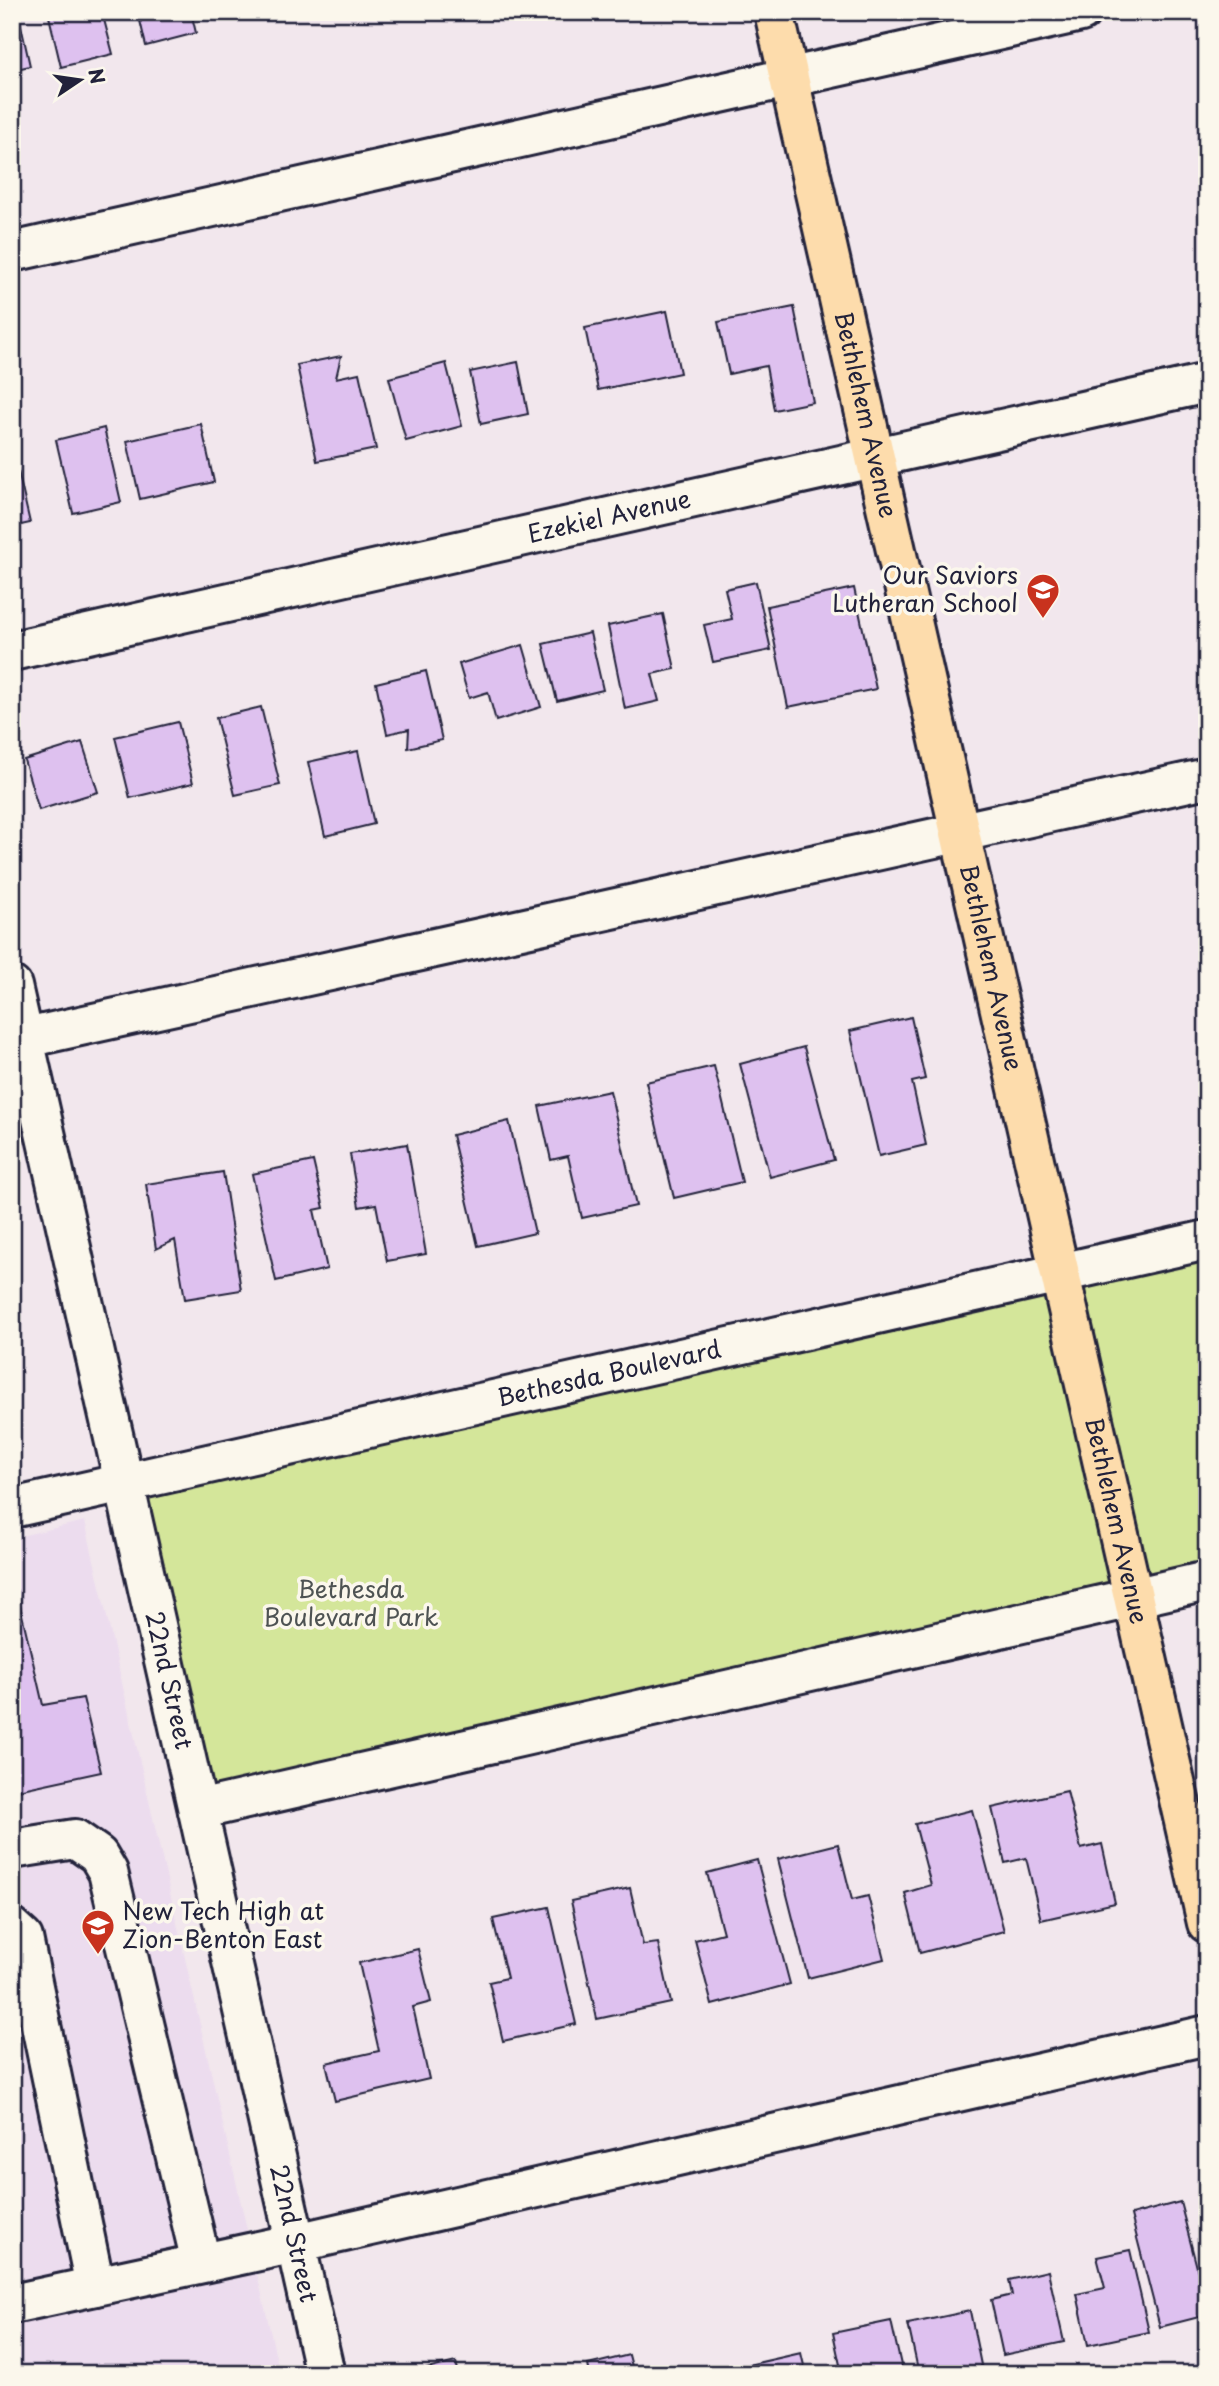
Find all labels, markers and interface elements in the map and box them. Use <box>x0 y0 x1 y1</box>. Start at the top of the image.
north arrow <box>46 46 116 116</box>
text: N <box>82 65 113 86</box>
street label: Bethlehem Avenue <box>826 308 908 521</box>
street label: Ezekiel Avenue <box>524 479 694 551</box>
place label: Our Saviors Lutheran School <box>832 556 1018 620</box>
school or university icon: Our Saviors Lutheran School <box>1024 571 1062 620</box>
street label: Bethlehem Avenue <box>952 861 1033 1074</box>
street label: Bethesda Boulevard <box>493 1329 724 1415</box>
street label: Bethlehem Avenue <box>1077 1414 1159 1627</box>
park label: Bethesda Boulevard Park <box>263 1570 439 1634</box>
street label: 22nd Street <box>138 1608 204 1753</box>
place label: New Tech High at Zion-Benton East <box>122 1892 324 1956</box>
school or university icon: New Tech High at Zion-Benton East <box>79 1907 117 1956</box>
street label: 22nd Street <box>262 2161 328 2306</box>

